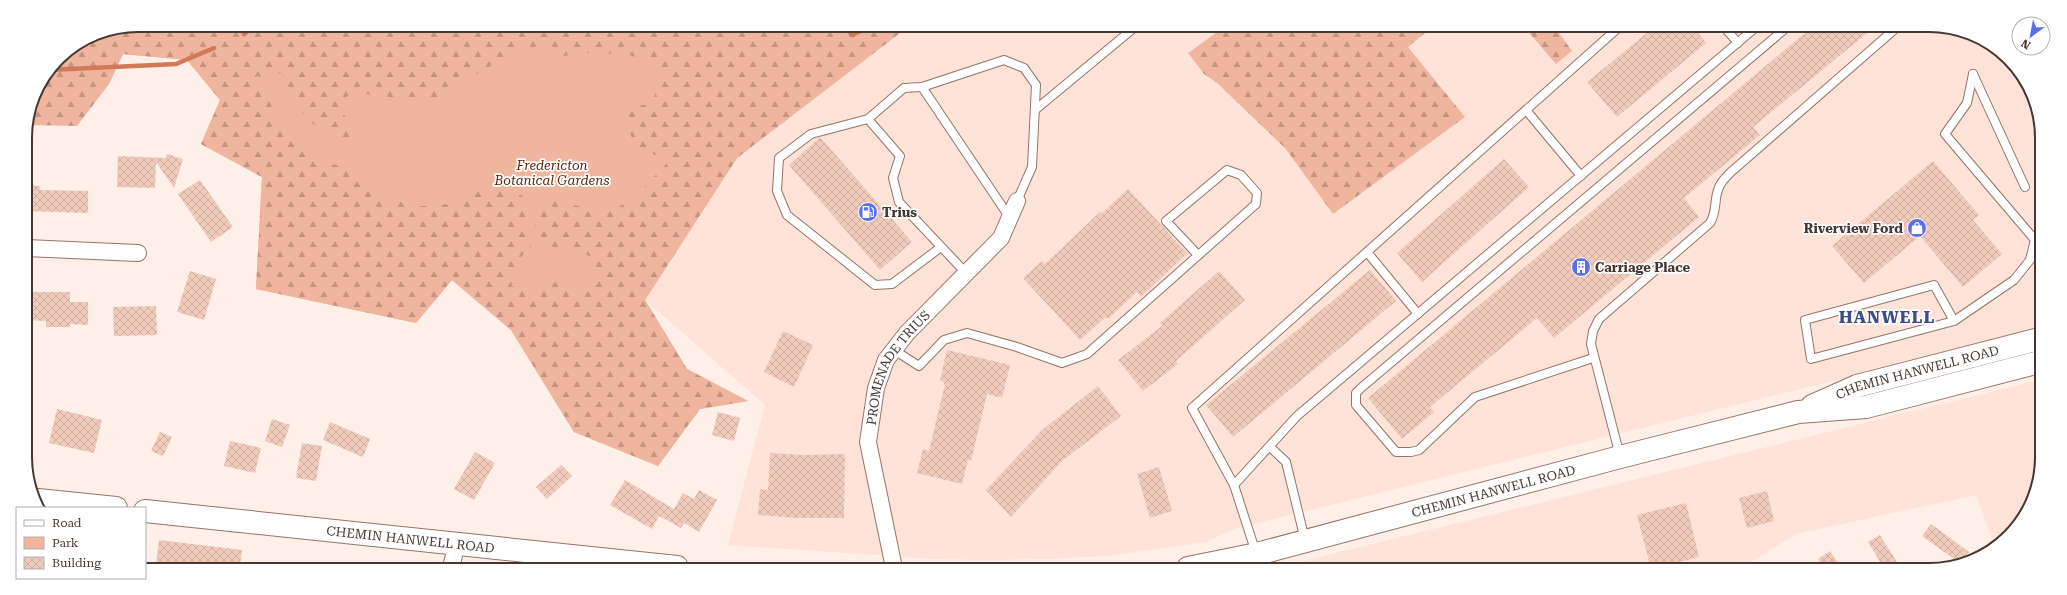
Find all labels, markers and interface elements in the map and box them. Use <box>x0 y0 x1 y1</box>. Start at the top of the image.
north arrow <box>2011 16 2051 56</box>
text: N <box>2018 36 2033 52</box>
park label: Fredericton Botanical Gardens <box>494 158 609 188</box>
fuel station icon: Trius <box>857 201 879 223</box>
place label: Trius <box>882 205 917 220</box>
shop icon: Riverview Ford <box>1906 217 1928 239</box>
place label: Riverview Ford <box>1804 221 1903 236</box>
building icon: Carriage Place <box>1570 256 1592 278</box>
place label: Carriage Place <box>1595 260 1691 275</box>
street label: PROMENADE TRIUS <box>864 307 933 426</box>
district label: HANWELL <box>1839 307 1935 327</box>
street label: CHEMIN HANWELL ROAD <box>1833 343 2001 403</box>
street label: CHEMIN HANWELL ROAD <box>1410 462 1577 520</box>
legend <box>16 507 146 579</box>
text: Road <box>52 516 82 530</box>
street label: CHEMIN HANWELL ROAD <box>326 523 495 556</box>
text: Park <box>52 536 79 550</box>
text: Building <box>52 556 101 570</box>

